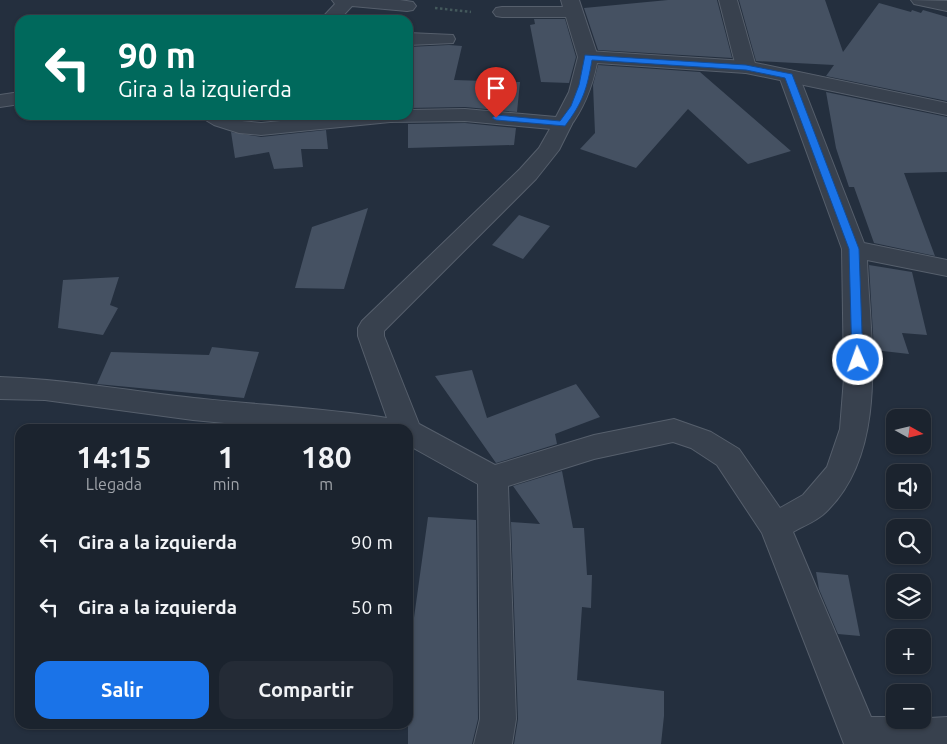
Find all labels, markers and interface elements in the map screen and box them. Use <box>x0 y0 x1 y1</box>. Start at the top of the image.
icon: left <box>35 35 100 100</box>
text: 90 m <box>118 35 196 75</box>
pin <box>475 67 517 118</box>
icon: arrive <box>482 74 510 102</box>
text: Gira a la izquierda <box>118 76 292 101</box>
position arrow <box>831 333 883 385</box>
north arrow <box>886 409 931 454</box>
map controls <box>886 409 931 729</box>
text: 14:15 <box>76 440 151 474</box>
text: 1 <box>218 440 235 474</box>
text: 180 <box>301 440 352 474</box>
button: sound <box>886 464 931 509</box>
text: Llegada <box>86 475 142 493</box>
text: min <box>213 475 240 493</box>
text: m <box>319 475 333 493</box>
button: search <box>886 519 931 564</box>
icon: left <box>35 528 63 556</box>
text: Gira a la izquierda <box>78 531 237 553</box>
text: 90 m <box>351 531 393 553</box>
button: layers <box>886 574 931 619</box>
icon: left <box>35 593 63 621</box>
text: Gira a la izquierda <box>78 596 237 618</box>
text: 50 m <box>351 596 393 618</box>
button: + <box>886 629 931 674</box>
button: Salir <box>35 661 209 719</box>
button: Compartir <box>219 661 393 719</box>
button: − <box>886 684 931 729</box>

